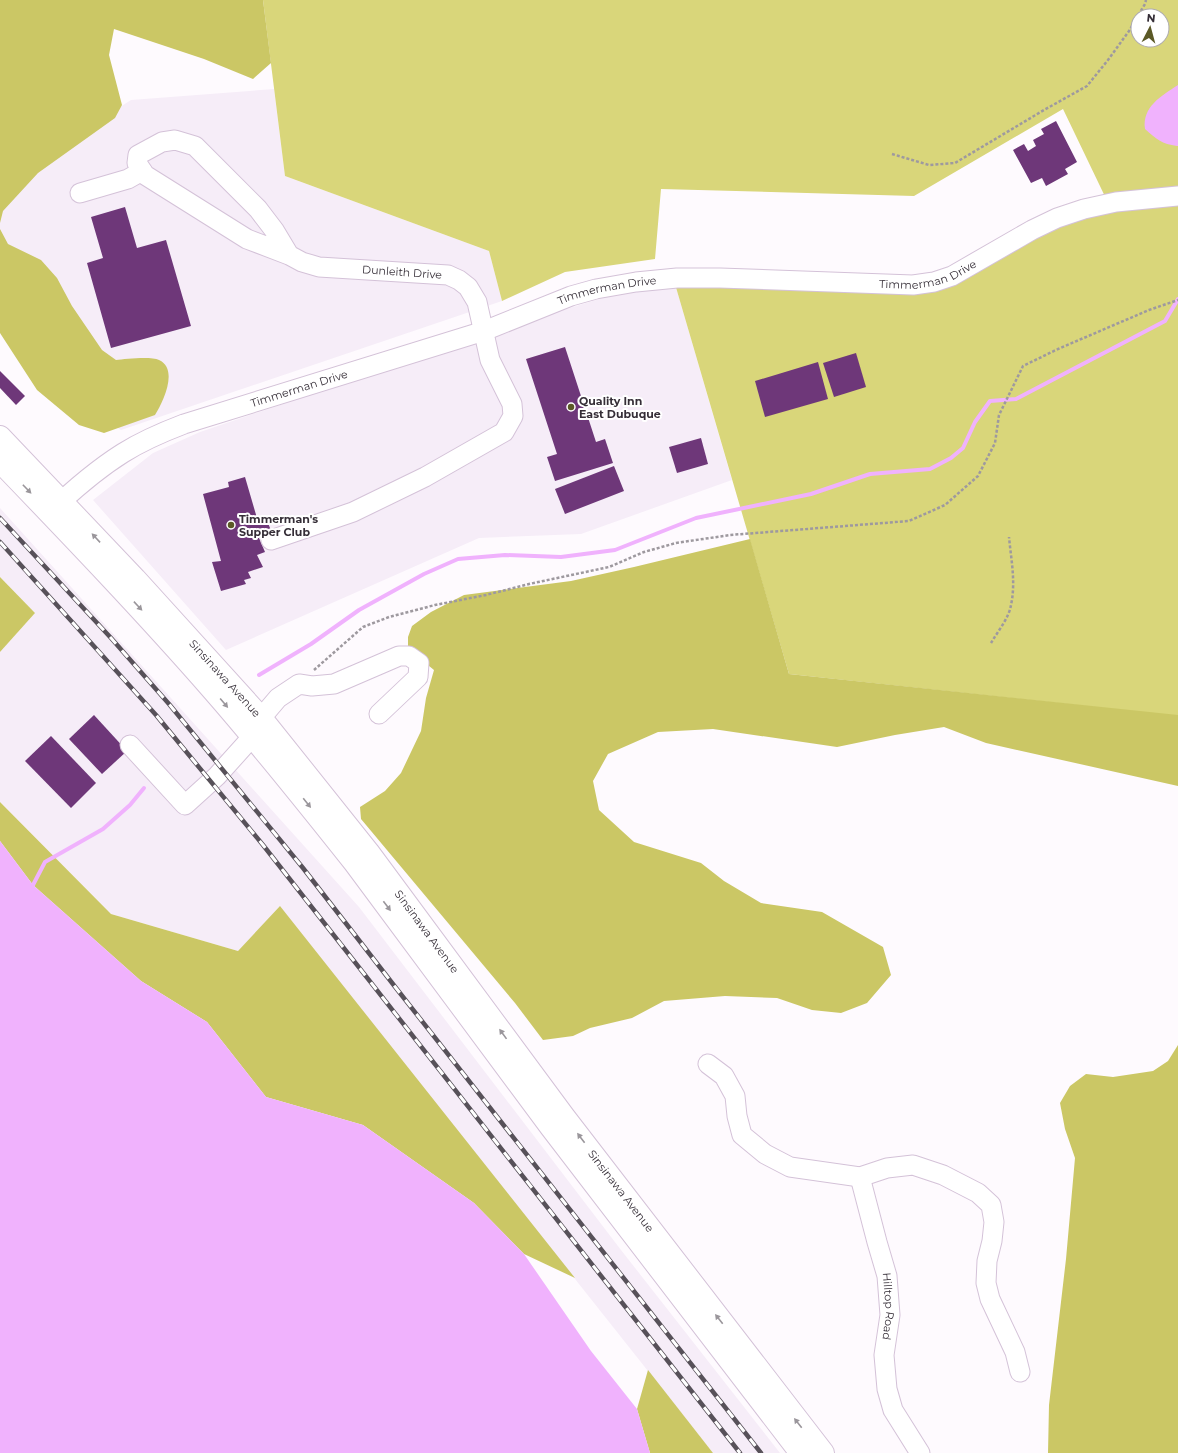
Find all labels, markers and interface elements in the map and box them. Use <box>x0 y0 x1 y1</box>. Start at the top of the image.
north arrow <box>1130 8 1170 48</box>
text: N <box>1146 11 1156 25</box>
street label: Timmerman Drive <box>879 256 979 292</box>
street label: Dunleith Drive <box>362 262 443 282</box>
street label: Timmerman Drive <box>555 273 657 308</box>
street label: Timmerman Drive <box>249 367 350 410</box>
place label: Quality Inn East Dubuque <box>579 394 661 421</box>
marker: Quality Inn East Dubuque <box>566 402 576 412</box>
one-way arrow <box>22 484 32 494</box>
place label: Timmerman's Supper Club <box>239 512 318 539</box>
marker: Timmerman's Supper Club <box>226 520 236 530</box>
one-way arrow <box>91 533 100 543</box>
one-way arrow <box>133 601 142 611</box>
street label: Sinsinawa Avenue <box>186 637 264 720</box>
one-way arrow <box>220 698 229 709</box>
one-way arrow <box>303 798 312 809</box>
street label: Sinsinawa Avenue <box>392 887 462 976</box>
one-way arrow <box>383 901 391 911</box>
one-way arrow <box>499 1029 507 1039</box>
one-way arrow <box>576 1133 585 1144</box>
street label: Sinsinawa Avenue <box>585 1147 657 1235</box>
street label: Hilltop Road <box>879 1272 897 1341</box>
one-way arrow <box>715 1314 723 1325</box>
one-way arrow <box>794 1417 803 1428</box>

